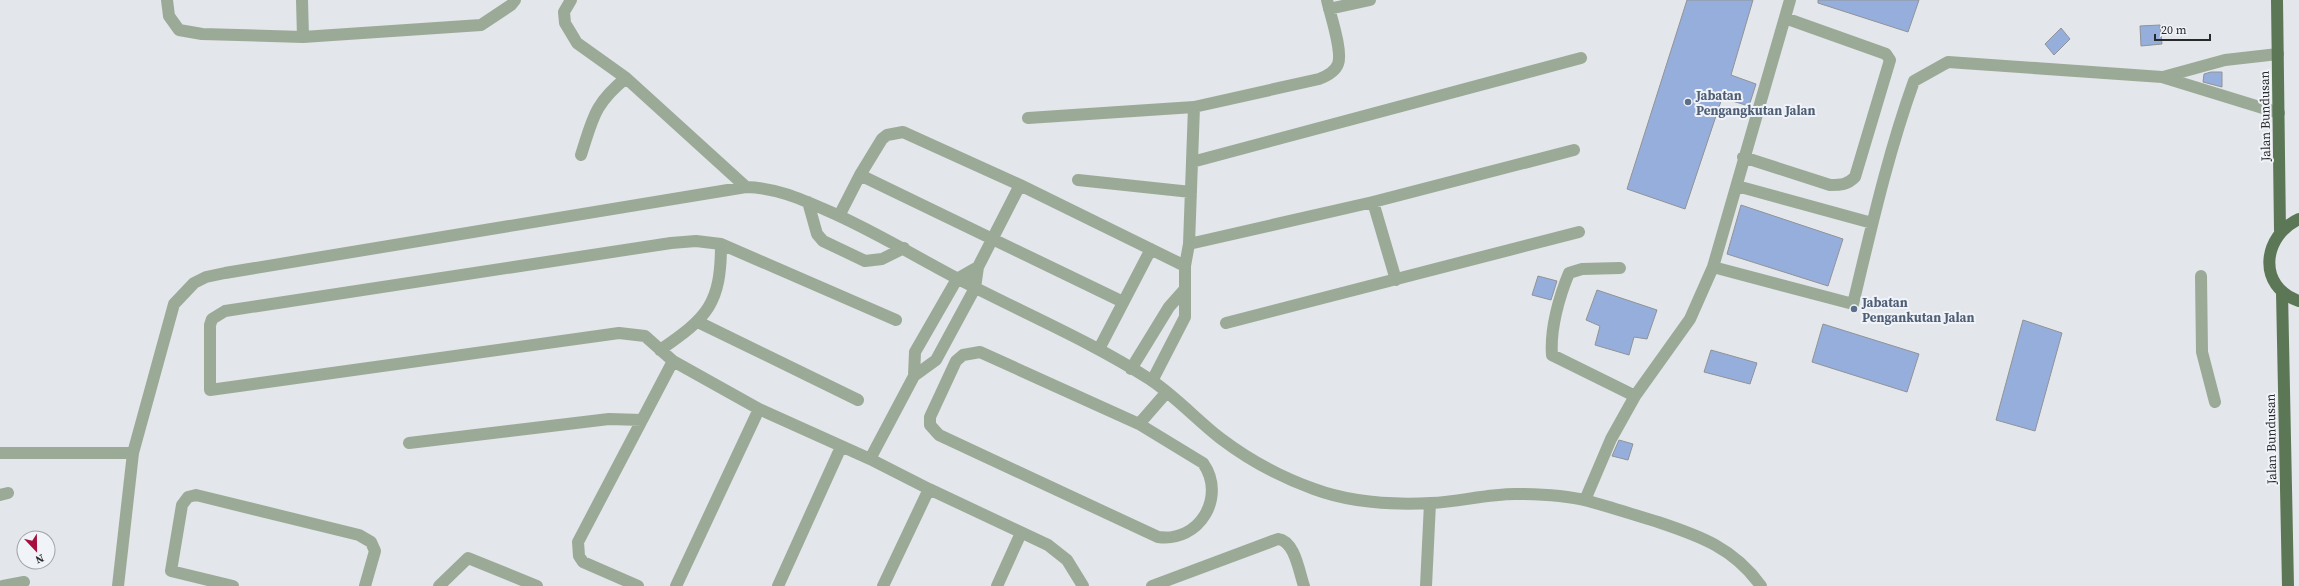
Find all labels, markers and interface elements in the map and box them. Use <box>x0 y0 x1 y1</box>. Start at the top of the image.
scale bar <box>2155 16 2210 42</box>
text: 20 m <box>2161 22 2187 38</box>
street label: Jalan Bundusan <box>2256 70 2274 162</box>
place label: Jabatan Pengangkutan Jalan <box>1695 87 1815 119</box>
marker: Jabatan Pengangkutan Jalan <box>1683 97 1693 107</box>
place label: Jabatan Pengankutan Jalan <box>1861 294 1974 326</box>
marker: Jabatan Pengankutan Jalan <box>1849 304 1859 314</box>
street label: Jalan Bundusan <box>2262 393 2280 485</box>
north arrow <box>16 530 56 570</box>
text: N <box>33 550 46 567</box>

